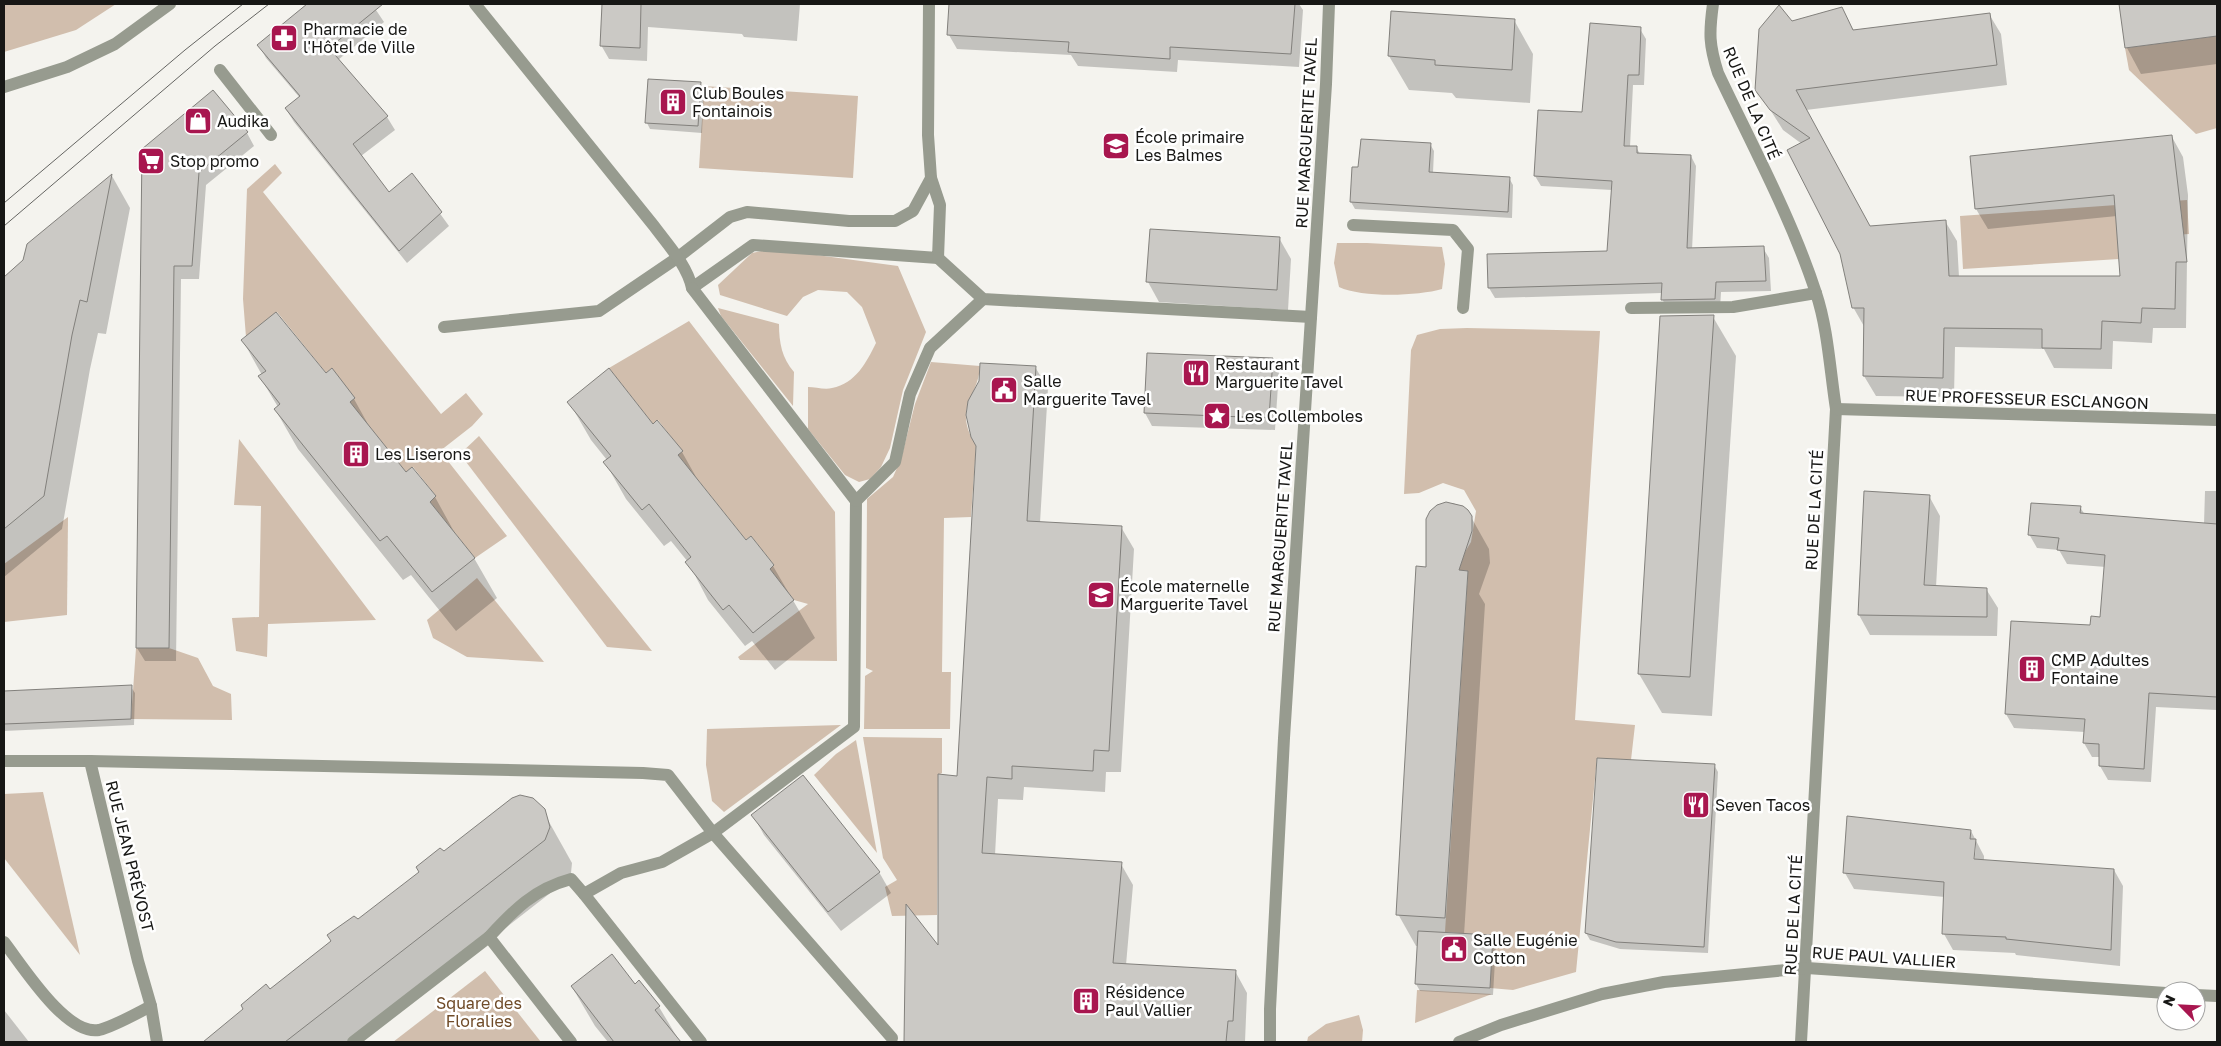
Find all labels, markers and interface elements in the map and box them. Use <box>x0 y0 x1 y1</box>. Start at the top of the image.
place label: Pharmacie de l'Hôtel de Ville <box>303 19 415 57</box>
pharmacy icon: Pharmacie de l'Hôtel de Ville <box>269 23 299 53</box>
street label: RUE MARGUERITE TAVEL <box>1291 37 1321 229</box>
street label: RUE DE LA CITÉ <box>1719 43 1785 163</box>
place label: Club Boules Fontainois <box>692 83 784 121</box>
building icon: Club Boules Fontainois <box>658 87 688 117</box>
shop icon: Audika <box>183 106 213 136</box>
place label: Audika <box>217 111 269 131</box>
place label: École primaire Les Balmes <box>1135 127 1244 165</box>
school or university icon: École primaire Les Balmes <box>1101 131 1131 161</box>
supermarket icon: Stop promo <box>136 146 166 176</box>
place label: Stop promo <box>170 151 259 171</box>
place label: Restaurant Marguerite Tavel <box>1215 354 1343 392</box>
restaurant icon: Restaurant Marguerite Tavel <box>1181 358 1211 388</box>
place label: Salle Marguerite Tavel <box>1023 371 1151 409</box>
public building icon: Salle Marguerite Tavel <box>989 375 1019 405</box>
street label: RUE PROFESSEUR ESCLANGON <box>1905 385 2149 413</box>
place icon: Les Collemboles <box>1202 401 1232 431</box>
place label: Les Collemboles <box>1236 406 1363 426</box>
building icon: Les Liserons <box>341 439 371 469</box>
street label: RUE MARGUERITE TAVEL <box>1263 441 1297 633</box>
place label: Les Liserons <box>375 444 471 464</box>
street label: RUE DE LA CITÉ <box>1801 449 1827 571</box>
place label: École maternelle Marguerite Tavel <box>1120 576 1250 614</box>
school or university icon: École maternelle Marguerite Tavel <box>1086 580 1116 610</box>
place label: CMP Adultes Fontaine <box>2051 650 2149 688</box>
building icon: CMP Adultes Fontaine <box>2017 654 2047 684</box>
street label: RUE JEAN PRÉVOST <box>102 778 158 934</box>
restaurant icon: Seven Tacos <box>1681 790 1711 820</box>
place label: Seven Tacos <box>1715 795 1810 815</box>
street label: RUE DE LA CITÉ <box>1780 854 1806 976</box>
place label: Salle Eugénie Cotton <box>1473 930 1578 968</box>
public building icon: Salle Eugénie Cotton <box>1439 934 1469 964</box>
street label: RUE PAUL VALLIER <box>1811 942 1957 972</box>
north arrow <box>2156 981 2206 1031</box>
place label: Résidence Paul Vallier <box>1105 982 1192 1020</box>
building icon: Résidence Paul Vallier <box>1071 986 1101 1016</box>
text: N <box>2159 992 2179 1009</box>
park label: Square des Floralies <box>436 993 522 1031</box>

